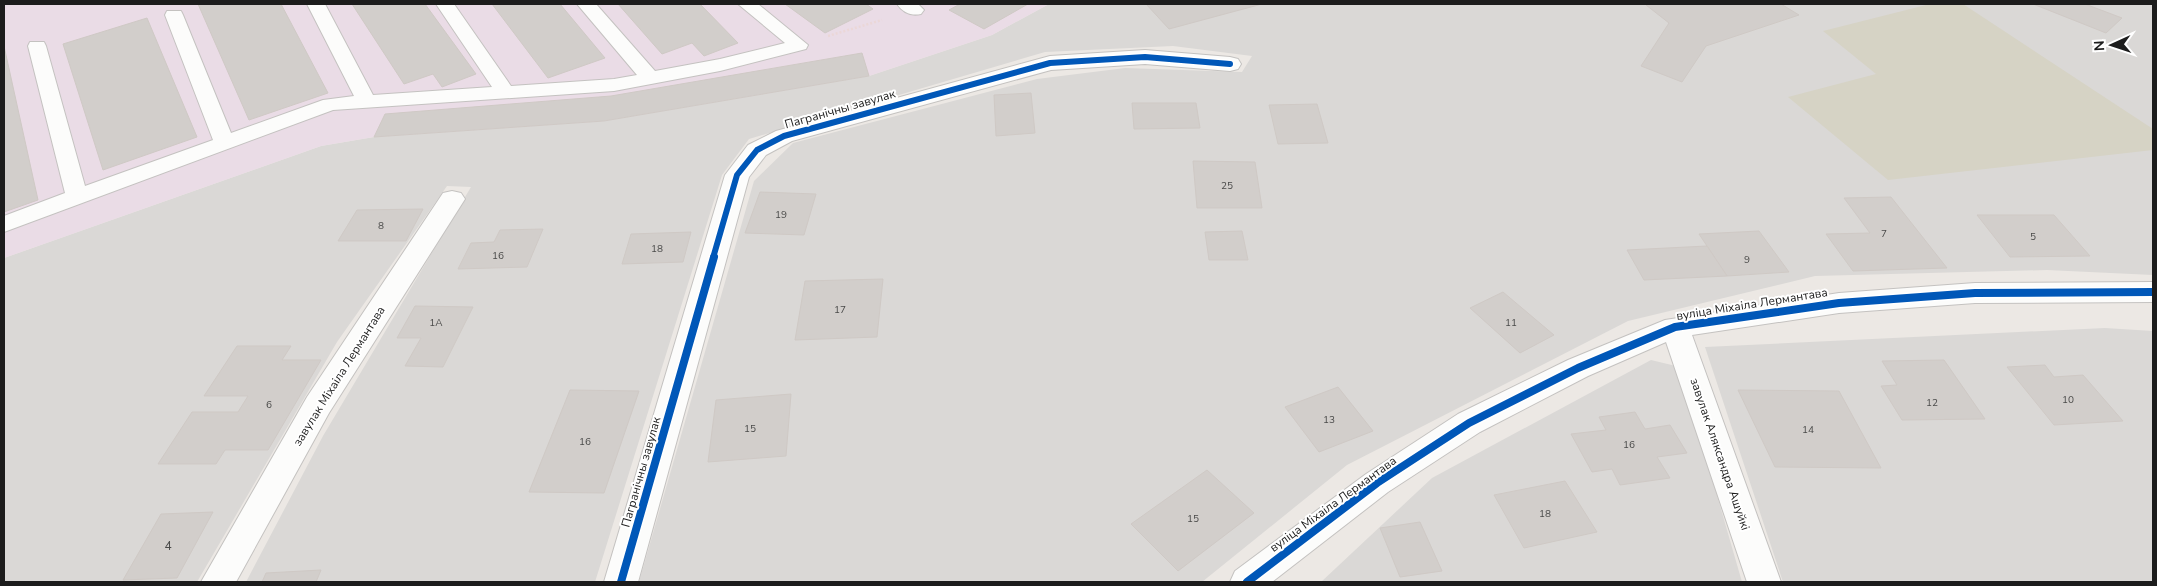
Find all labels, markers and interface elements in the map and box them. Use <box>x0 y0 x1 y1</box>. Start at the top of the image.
north arrow <box>2087 20 2137 70</box>
text: N <box>2090 40 2109 51</box>
street label: Пагранічны завулак <box>783 85 898 132</box>
house number: 25 <box>1221 179 1233 193</box>
house number: 19 <box>775 208 787 222</box>
house number: 8 <box>378 219 384 233</box>
house number: 7 <box>1881 227 1887 241</box>
house number: 5 <box>2030 230 2036 244</box>
house number: 18 <box>651 242 663 256</box>
house number: 16 <box>492 249 504 263</box>
house number: 9 <box>1744 253 1750 267</box>
street label: вуліца Міхаіла Лермантава <box>1675 284 1829 324</box>
street label: завулак Міхаіла Лермантава <box>289 303 389 449</box>
house number: 17 <box>834 303 846 317</box>
house number: 1А <box>429 316 443 330</box>
house number: 11 <box>1505 316 1517 330</box>
street label: завулак Аляксандра Ашуйкі <box>1686 376 1754 532</box>
house number: 10 <box>2062 393 2074 407</box>
house number: 12 <box>1926 396 1938 410</box>
house number: 6 <box>266 398 272 412</box>
house number: 13 <box>1323 413 1335 427</box>
street label: Пагранічны завулак <box>618 414 665 529</box>
house number: 15 <box>744 422 756 436</box>
house number: 14 <box>1802 423 1814 437</box>
house number: 16 <box>579 435 591 449</box>
house number: 16 <box>1623 438 1635 452</box>
street label: вуліца Міхаіла Лермантава <box>1266 453 1400 555</box>
house number: 18 <box>1539 507 1551 521</box>
house number: 15 <box>1187 512 1199 526</box>
house number: 4 <box>164 538 172 554</box>

